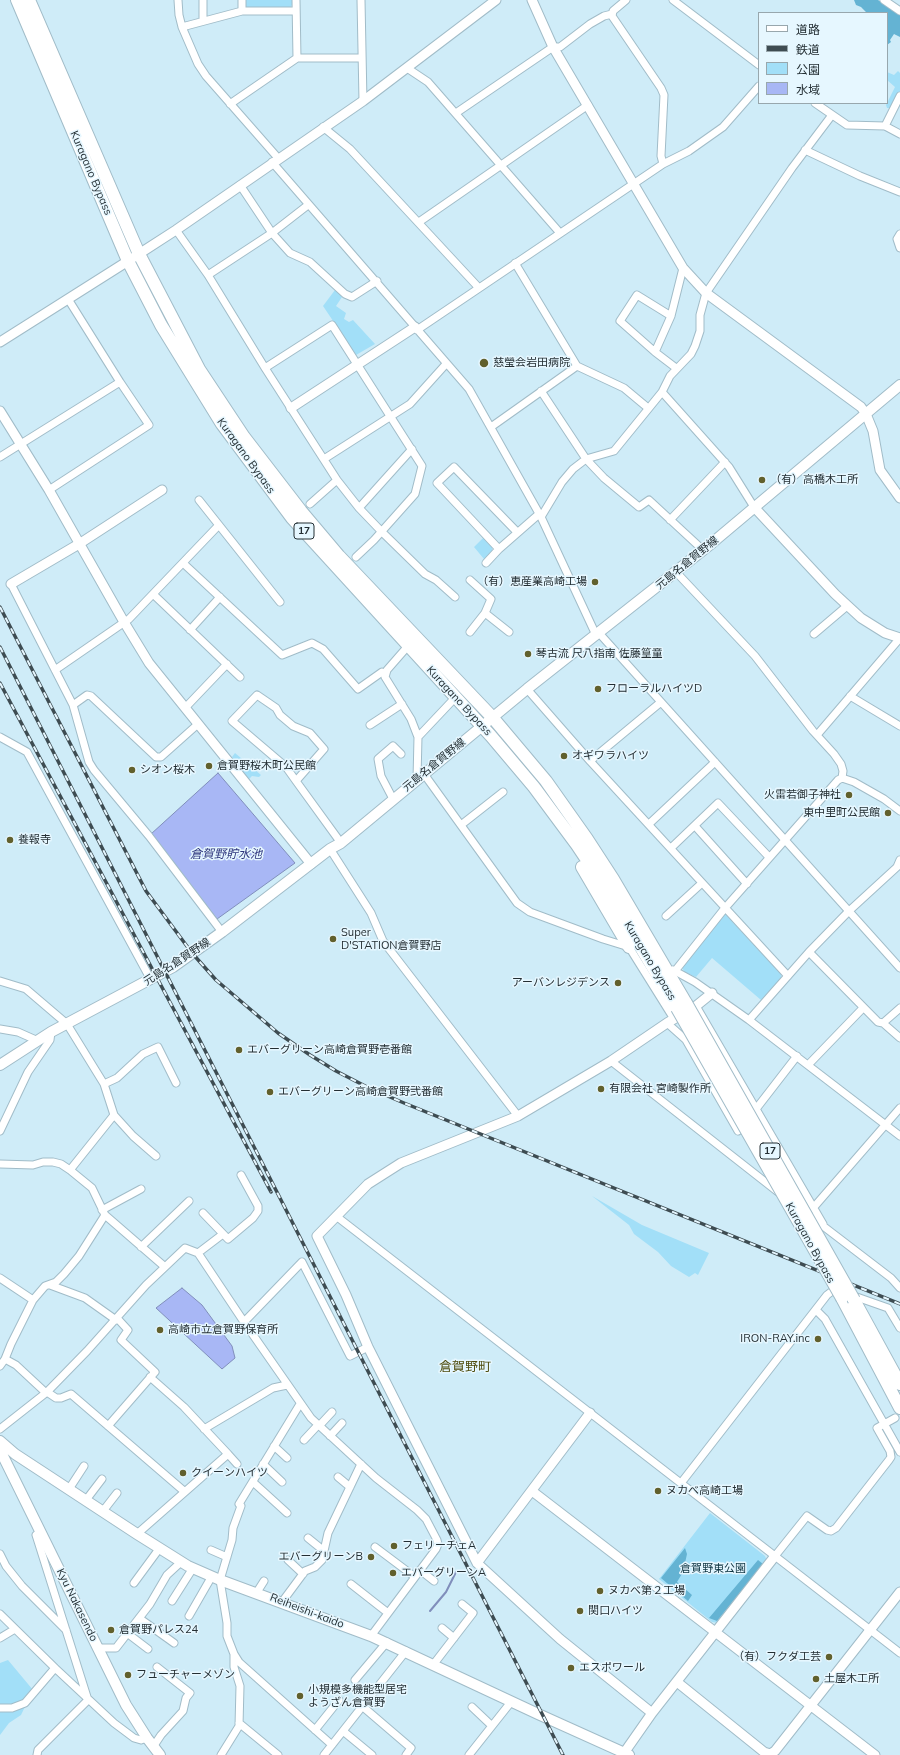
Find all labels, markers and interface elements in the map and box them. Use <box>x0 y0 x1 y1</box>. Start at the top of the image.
legend <box>758 12 888 104</box>
text: 道路 <box>796 22 820 37</box>
text: 鉄道 <box>796 42 820 57</box>
text: 公園 <box>796 62 820 77</box>
text: 水域 <box>796 82 820 97</box>
street label: Kuragano Bypass <box>67 129 115 217</box>
place label: 慈瑩会岩田病院 <box>493 356 570 370</box>
marker: 慈瑩会岩田病院 <box>478 357 490 369</box>
street label: Kuragano Bypass <box>214 416 278 496</box>
place label: （有）高橋木工所 <box>770 473 858 487</box>
marker: （有）高橋木工所 <box>757 475 767 485</box>
road number: 17 <box>294 523 314 539</box>
street label: 元島名倉賀野線 <box>653 534 721 592</box>
place label: （有）恵産業高崎工場 <box>477 575 587 589</box>
marker: （有）恵産業高崎工場 <box>590 577 600 587</box>
place label: 琴古流 尺八指南 佐藤篁童 <box>536 647 663 661</box>
marker: 琴古流 尺八指南 佐藤篁童 <box>523 649 533 659</box>
street label: Kuragano Bypass <box>423 664 495 738</box>
place label: フローラルハイツD <box>606 682 702 696</box>
marker: フローラルハイツD <box>593 684 603 694</box>
street label: 元島名倉賀野線 <box>400 736 468 794</box>
place label: オギワラハイツ <box>572 749 649 763</box>
marker: オギワラハイツ <box>559 751 569 761</box>
place label: 倉賀野桜木町公民館 <box>217 759 316 773</box>
marker: 倉賀野桜木町公民館 <box>204 761 214 771</box>
place label: シオン桜木 <box>140 763 195 777</box>
marker: シオン桜木 <box>127 765 137 775</box>
place label: 火雷若御子神社 <box>764 788 841 802</box>
marker: 火雷若御子神社 <box>844 790 854 800</box>
place label: 東中里町公民館 <box>803 806 880 820</box>
marker: 東中里町公民館 <box>883 808 893 818</box>
place label: 養報寺 <box>18 833 51 847</box>
marker: 養報寺 <box>5 835 15 845</box>
water label: 倉賀野貯水池 <box>190 847 262 861</box>
street label: Kuragano Bypass <box>621 919 679 1003</box>
place label: Super D'STATION倉賀野店 <box>341 926 442 952</box>
marker: Super D'STATION倉賀野店 <box>328 934 338 944</box>
street label: 元島名倉賀野線 <box>141 935 213 989</box>
place label: アーバンレジデンス <box>512 976 610 990</box>
marker: アーバンレジデンス <box>613 978 623 988</box>
place label: エバーグリーン高崎倉賀野壱番館 <box>247 1043 412 1057</box>
marker: エバーグリーン高崎倉賀野壱番館 <box>234 1045 244 1055</box>
place label: 有限会社 宮崎製作所 <box>609 1082 711 1096</box>
marker: 有限会社 宮崎製作所 <box>596 1084 606 1094</box>
place label: エバーグリーン高崎倉賀野弐番館 <box>278 1085 443 1099</box>
marker: エバーグリーン高崎倉賀野弐番館 <box>265 1087 275 1097</box>
road number: 17 <box>760 1143 780 1159</box>
street label: Kuragano Bypass <box>782 1200 838 1286</box>
place label: 高崎市立倉賀野保育所 <box>168 1323 278 1337</box>
marker: 高崎市立倉賀野保育所 <box>155 1325 165 1335</box>
place label: IRON-RAY.inc <box>740 1332 810 1346</box>
marker: IRON-RAY.inc <box>813 1334 823 1344</box>
district label: 倉賀野町 <box>439 1359 491 1375</box>
place label: クイーンハイツ <box>191 1466 268 1480</box>
marker: クイーンハイツ <box>178 1468 188 1478</box>
place label: ヌカべ高崎工場 <box>666 1484 743 1498</box>
marker: ヌカべ高崎工場 <box>653 1486 663 1496</box>
place label: フェリーチェA <box>402 1539 476 1553</box>
marker: フェリーチェA <box>389 1541 399 1551</box>
place label: エバーグリーンB <box>279 1550 363 1564</box>
marker: エバーグリーンB <box>366 1552 376 1562</box>
park label: 倉賀野東公園 <box>680 1562 746 1576</box>
street label: Kyu Nakasendo <box>54 1566 100 1644</box>
place label: エバーグリーンA <box>401 1566 486 1580</box>
marker: エバーグリーンA <box>388 1568 398 1578</box>
place label: ヌカべ第２工場 <box>608 1584 685 1598</box>
marker: ヌカべ第２工場 <box>595 1586 605 1596</box>
street label: Reiheishi-kaido <box>268 1591 346 1631</box>
place label: 関口ハイツ <box>588 1604 643 1618</box>
marker: 関口ハイツ <box>575 1606 585 1616</box>
place label: 倉賀野パレス24 <box>119 1623 198 1637</box>
marker: 倉賀野パレス24 <box>106 1625 116 1635</box>
place label: （有）フクダ工芸 <box>733 1650 821 1664</box>
marker: （有）フクダ工芸 <box>824 1652 834 1662</box>
place label: エスポワール <box>579 1661 645 1675</box>
marker: エスポワール <box>566 1663 576 1673</box>
place label: フューチャーメゾン <box>136 1668 235 1682</box>
marker: フューチャーメゾン <box>123 1670 133 1680</box>
place label: 土屋木工所 <box>824 1672 879 1686</box>
marker: 土屋木工所 <box>811 1674 821 1684</box>
place label: 小規模多機能型居宅 ようざん倉賀野 <box>308 1683 407 1709</box>
marker: 小規模多機能型居宅 ようざん倉賀野 <box>295 1691 305 1701</box>

